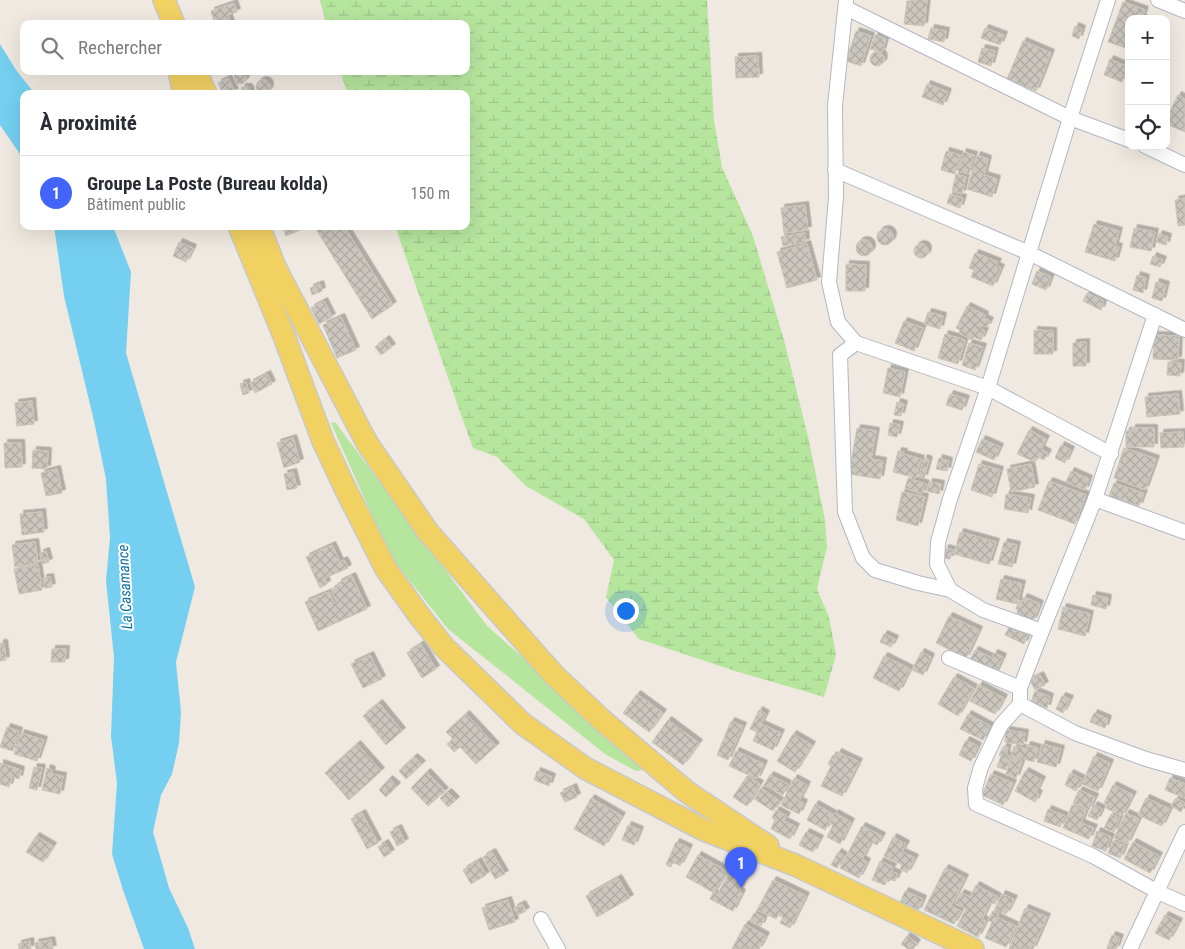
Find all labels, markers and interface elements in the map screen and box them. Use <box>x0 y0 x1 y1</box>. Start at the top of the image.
map controls <box>1125 15 1170 150</box>
button: + <box>1125 15 1170 60</box>
search box <box>20 20 470 75</box>
icon: search <box>38 34 66 62</box>
text: Rechercher <box>78 36 162 59</box>
button: − <box>1125 60 1170 105</box>
button: locate <box>1125 105 1170 150</box>
text: À proximité <box>40 111 137 135</box>
text: Groupe La Poste (Bureau kolda) <box>87 172 328 195</box>
text: 1 <box>52 184 60 203</box>
text: 150 m <box>411 184 450 203</box>
text: Bâtiment public <box>87 195 186 214</box>
water label: La Casamance <box>114 544 136 630</box>
your location <box>613 598 639 624</box>
pin: 1 <box>725 847 757 888</box>

